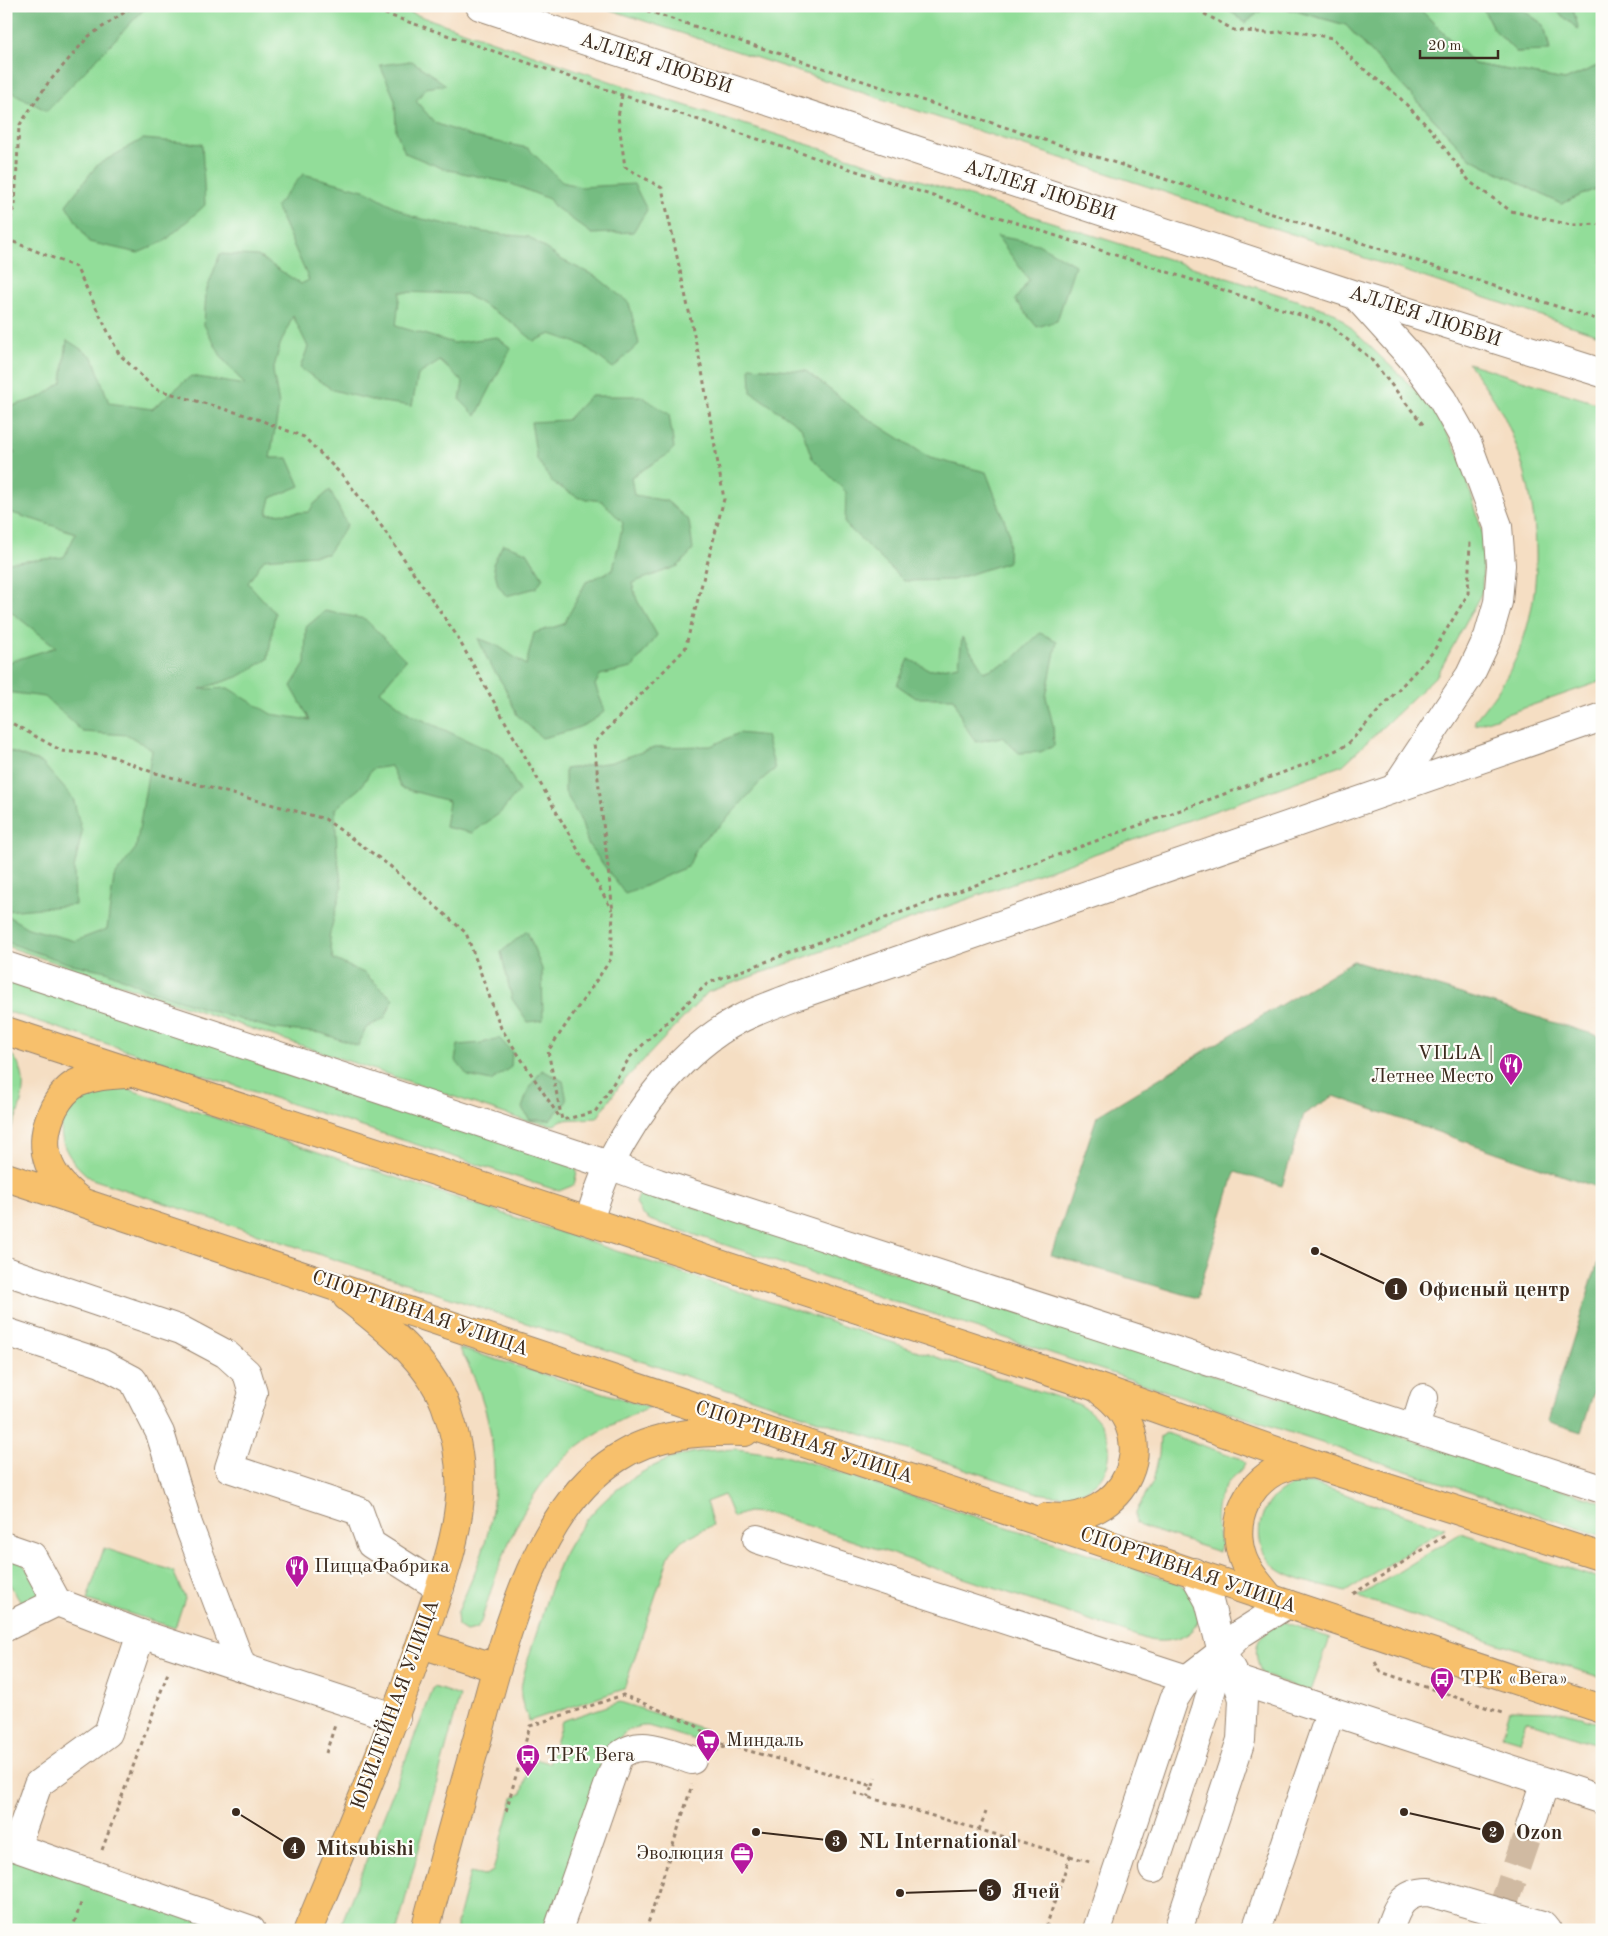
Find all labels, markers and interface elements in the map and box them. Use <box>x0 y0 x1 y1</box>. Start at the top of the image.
scale bar <box>1420 28 1498 60</box>
street label: АЛЛЕЯ ЛЮБВИ <box>577 30 735 98</box>
text: 20 m <box>1428 39 1462 54</box>
street label: АЛЛЕЯ ЛЮБВИ <box>961 157 1119 225</box>
street label: АЛЛЕЯ ЛЮБВИ <box>1346 283 1504 351</box>
place label: VILLA | Летнее Место <box>1371 1044 1494 1087</box>
restaurant icon: VILLA | Летнее Место <box>1498 1052 1524 1086</box>
street label: СПОРТИВНАЯ УЛИЦА <box>309 1267 531 1361</box>
callout: Офисный центр <box>1383 1271 1580 1307</box>
text: Офисный центр <box>1418 1280 1570 1301</box>
text: 1 <box>1392 1283 1400 1298</box>
street label: СПОРТИВНАЯ УЛИЦА <box>693 1398 915 1488</box>
street label: СПОРТИВНАЯ УЛИЦА <box>1077 1524 1299 1618</box>
restaurant icon: ПиццаФабрика <box>284 1554 310 1588</box>
place label: ПиццаФабрика <box>314 1557 450 1577</box>
street label: ЮБИЛЕЙНАЯ УЛИЦА <box>346 1596 443 1813</box>
bus stop icon: ТРК «Вега» <box>1429 1666 1455 1700</box>
place label: ТРК «Вега» <box>1460 1669 1568 1689</box>
supermarket icon: Миндаль <box>695 1728 721 1762</box>
place label: Миндаль <box>726 1731 804 1751</box>
bus stop icon: ТРК Вега <box>515 1743 541 1777</box>
place label: ТРК Вега <box>546 1746 635 1766</box>
callout: Ozon <box>1481 1814 1573 1850</box>
callout: NL International <box>824 1823 1028 1859</box>
text: Ozon <box>1516 1823 1562 1844</box>
text: 2 <box>1489 1826 1497 1841</box>
callout: Mitsubishi <box>281 1830 424 1866</box>
text: NL International <box>858 1832 1018 1853</box>
text: 3 <box>832 1835 840 1850</box>
text: Mitsubishi <box>316 1839 414 1860</box>
office icon: Эволюция <box>729 1841 755 1875</box>
text: 4 <box>290 1842 298 1857</box>
place label: Эволюция <box>636 1844 724 1864</box>
callout: Ячей <box>977 1872 1071 1908</box>
text: Ячей <box>1012 1882 1060 1903</box>
text: 5 <box>986 1885 994 1900</box>

